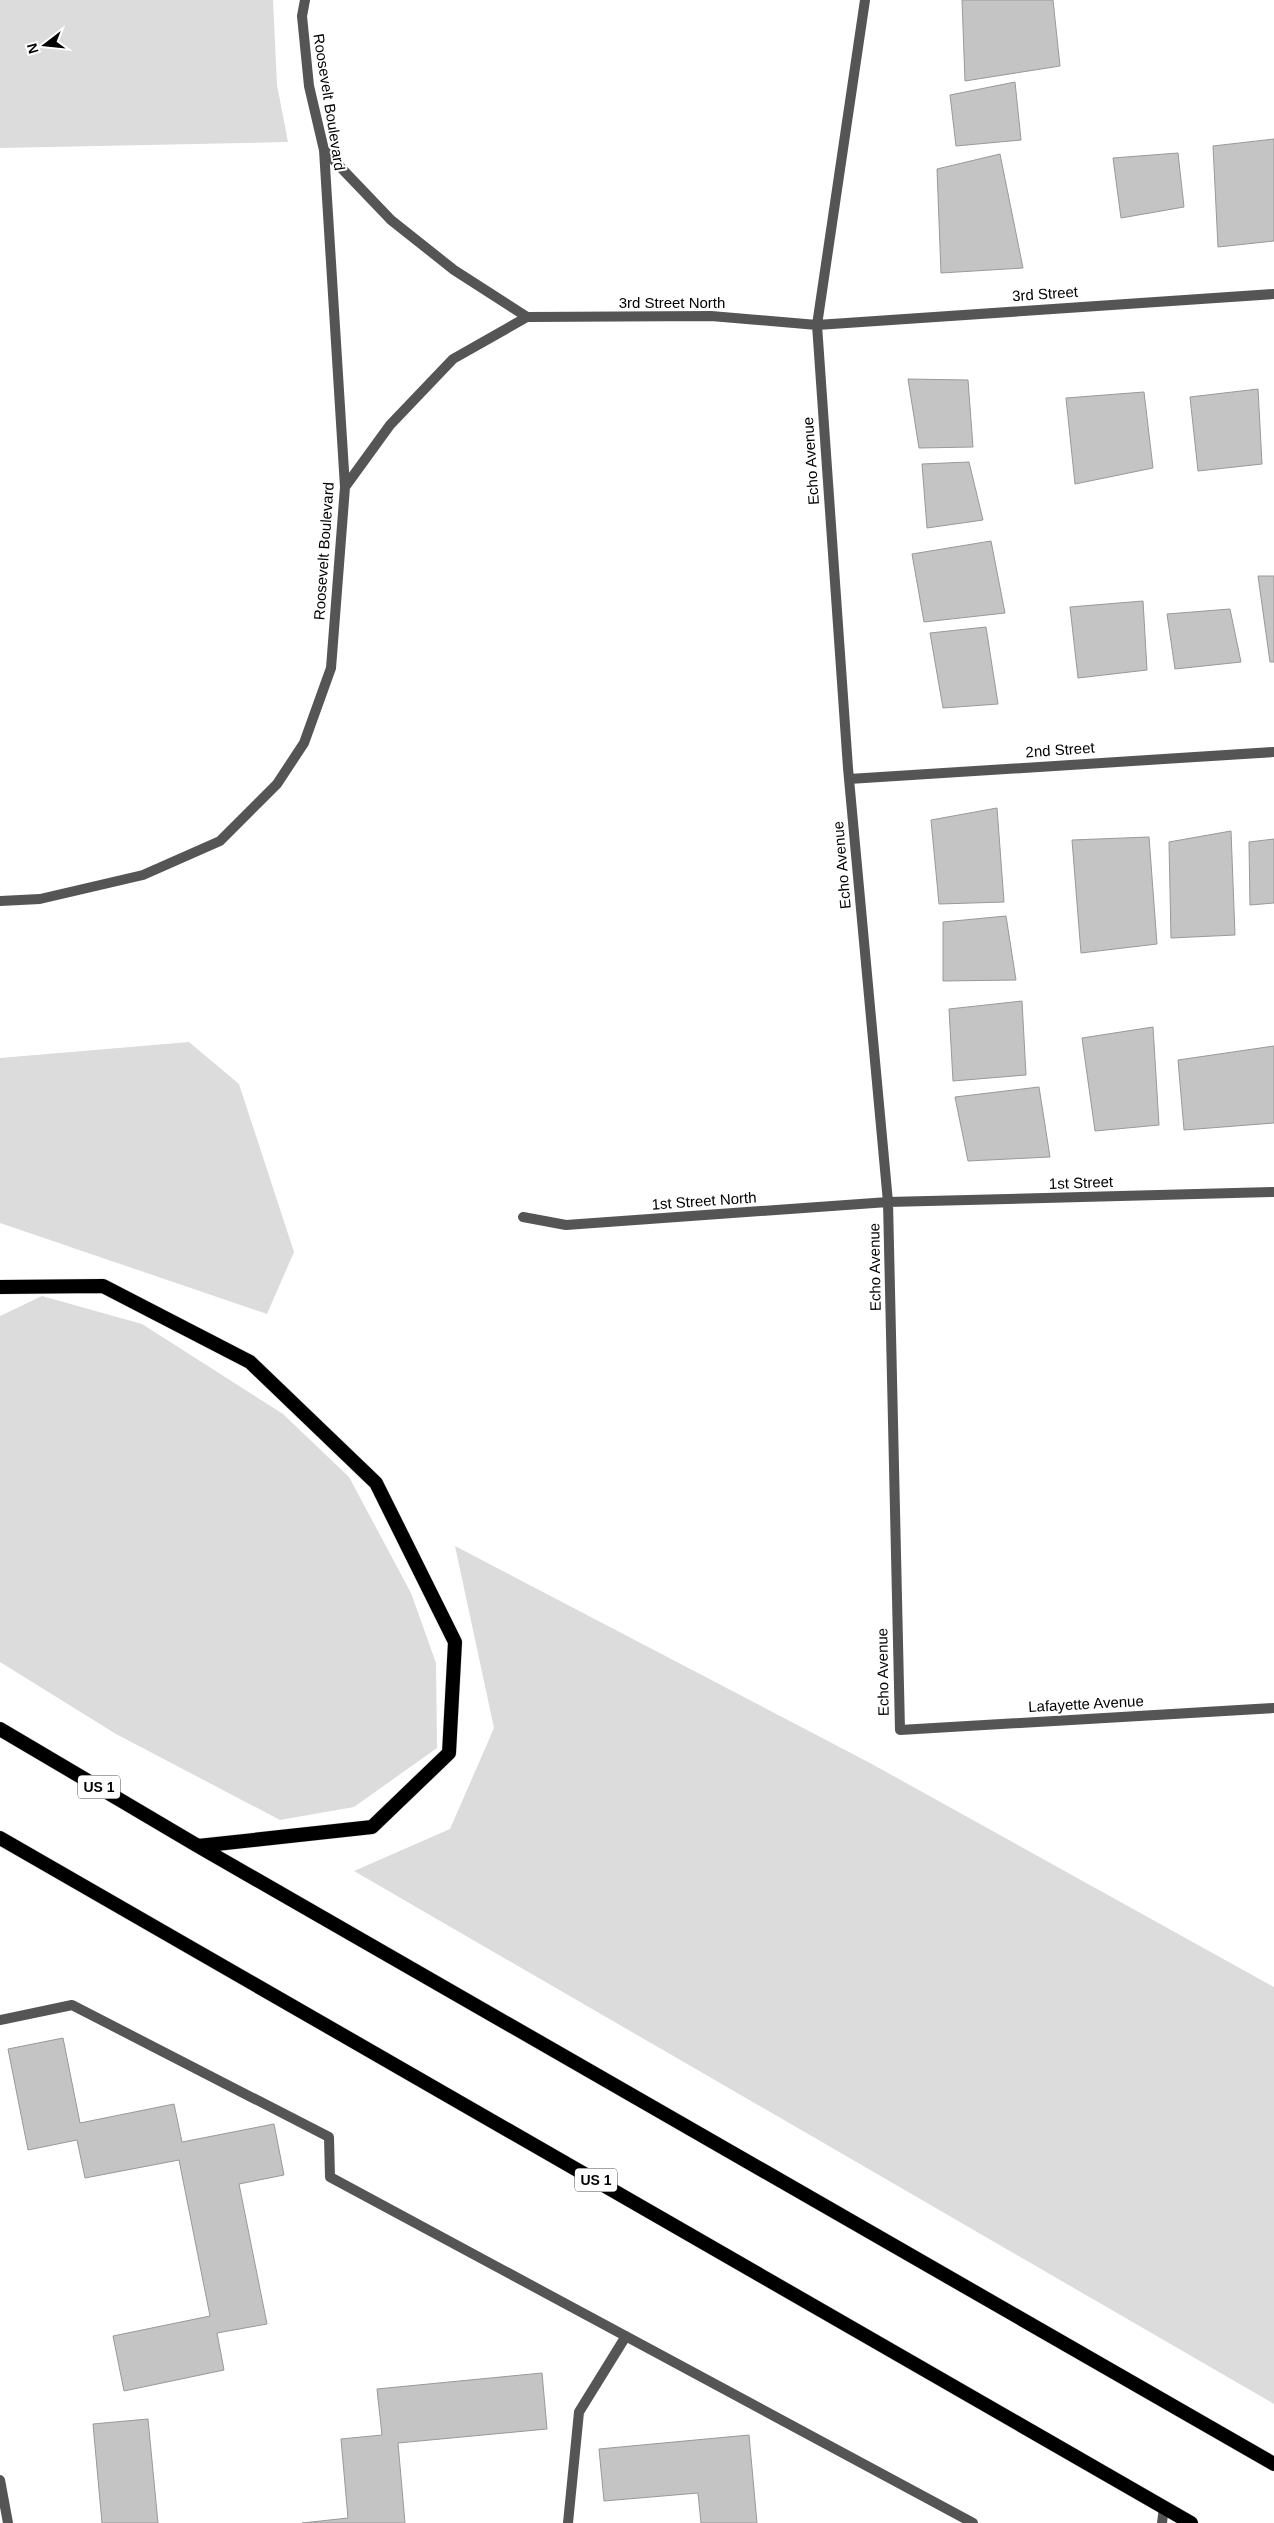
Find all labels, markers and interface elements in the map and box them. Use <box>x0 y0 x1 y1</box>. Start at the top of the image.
north arrow <box>20 20 70 70</box>
street label: Roosevelt Boulevard <box>310 32 349 172</box>
text: N <box>23 42 42 56</box>
street label: 3rd Street <box>1012 283 1079 304</box>
street label: 3rd Street North <box>619 294 725 311</box>
street label: Echo Avenue <box>799 416 822 506</box>
street label: Roosevelt Boulevard <box>310 481 337 621</box>
street label: 2nd Street <box>1025 739 1096 760</box>
street label: Echo Avenue <box>829 820 854 910</box>
street label: 1st Street <box>1049 1173 1114 1192</box>
street label: 1st Street North <box>651 1188 757 1213</box>
street label: Echo Avenue <box>865 1223 884 1311</box>
street label: Echo Avenue <box>873 1628 892 1716</box>
street label: Lafayette Avenue <box>1028 1692 1144 1715</box>
road number: US 1 <box>78 1775 120 1798</box>
road number: US 1 <box>575 2168 617 2192</box>

